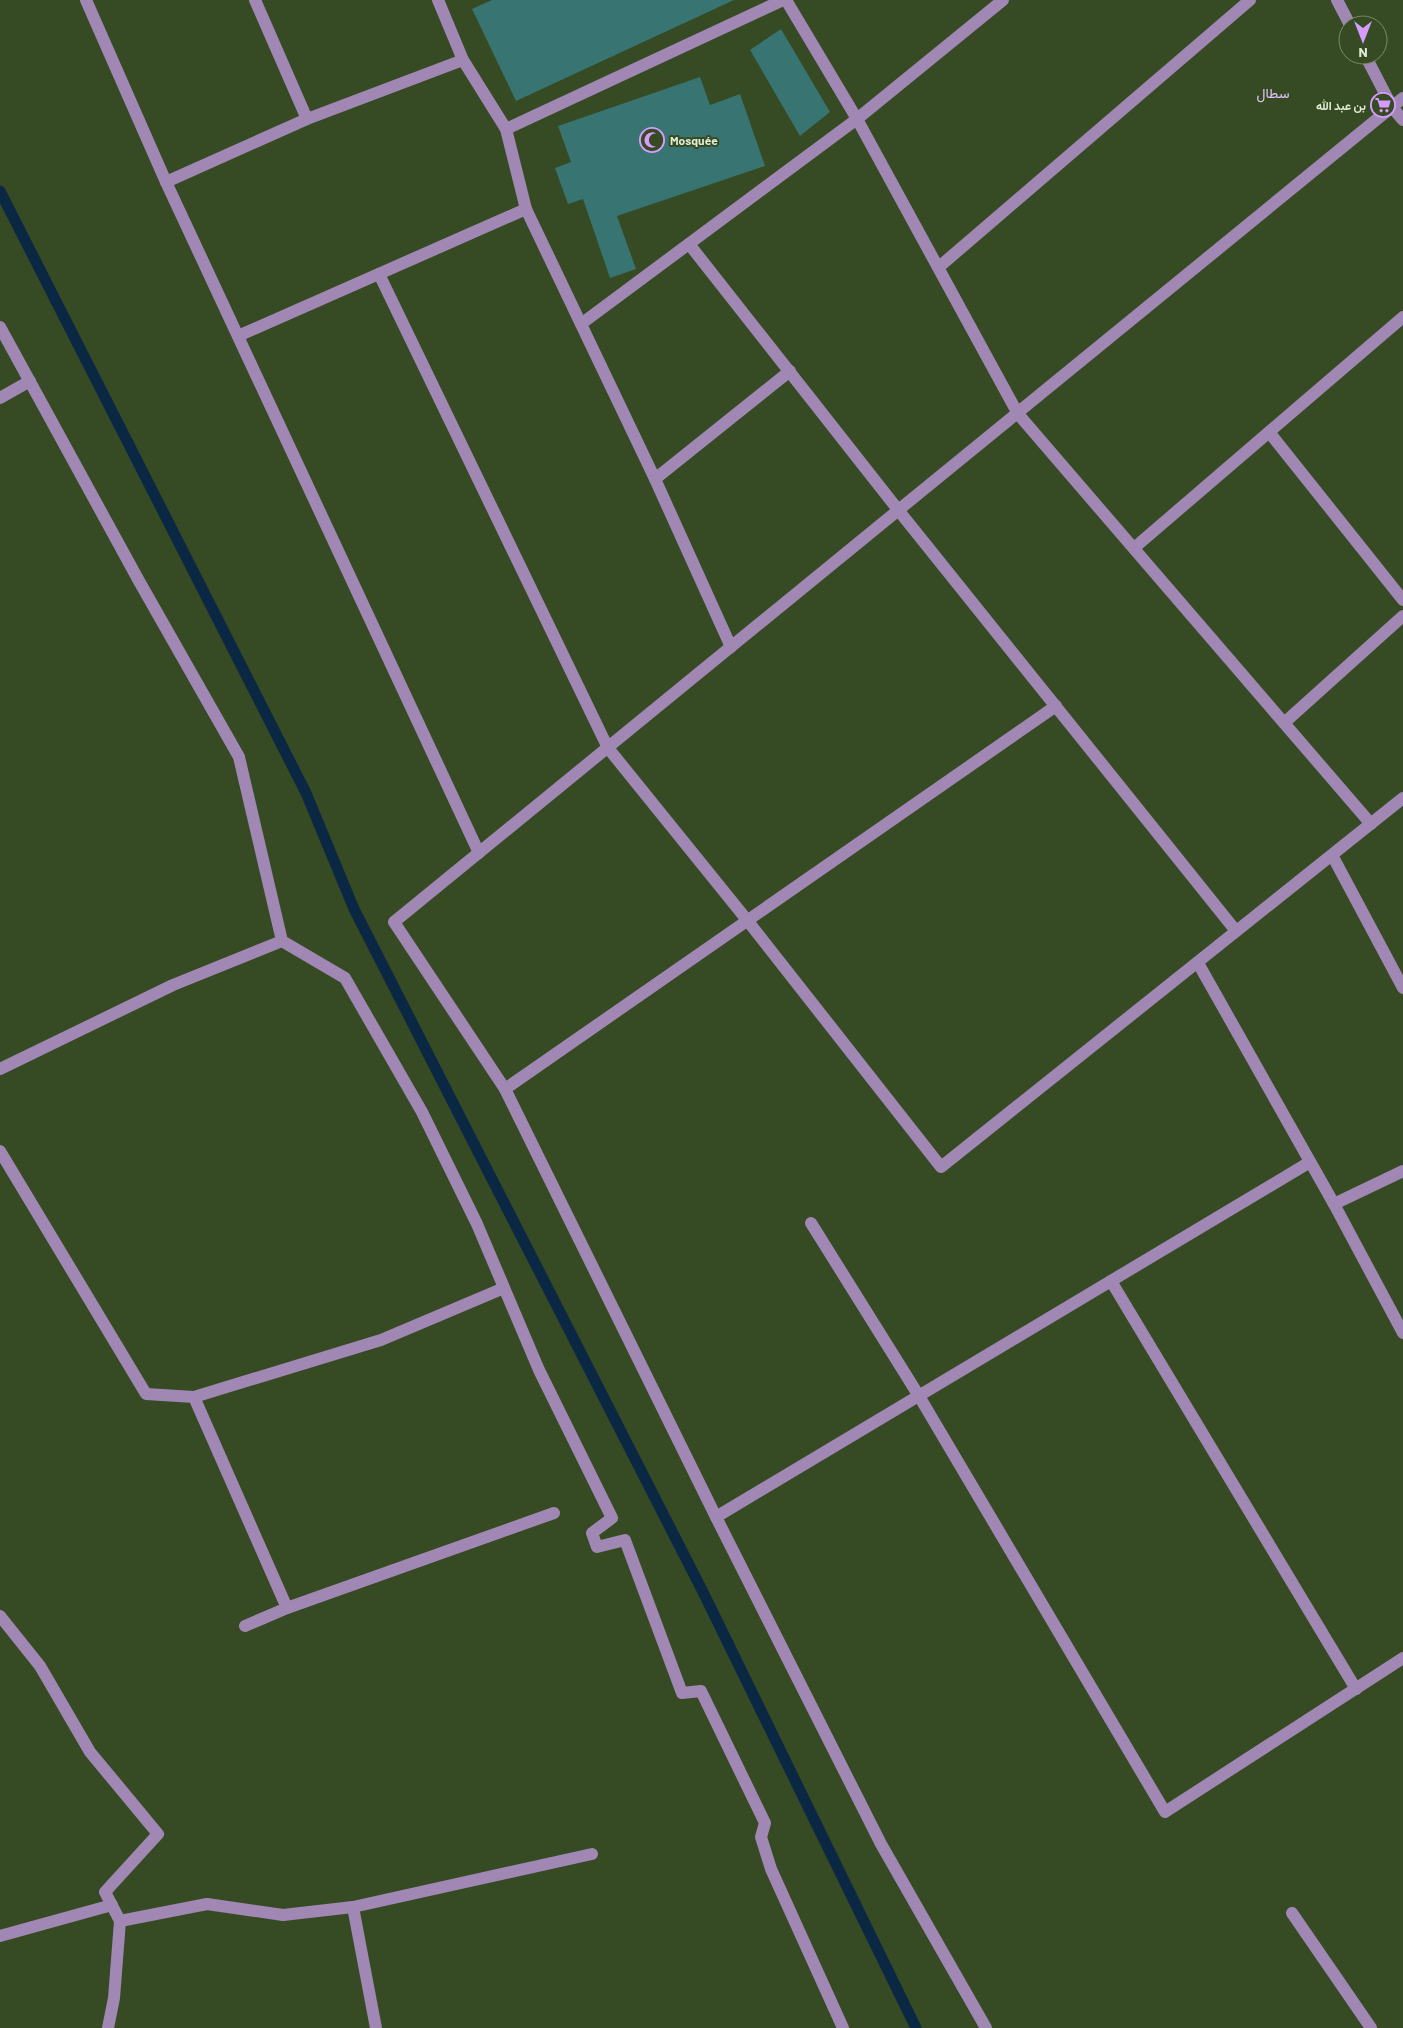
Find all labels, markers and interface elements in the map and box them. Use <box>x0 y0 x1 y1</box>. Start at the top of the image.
north arrow <box>1338 15 1388 65</box>
text: N <box>1358 45 1368 62</box>
district label: سطال <box>1256 84 1290 103</box>
supermarket icon: بن عبد الله <box>1370 92 1396 118</box>
place label: بن عبد الله <box>1316 98 1366 113</box>
mosque icon: Mosquée <box>639 127 665 153</box>
place label: Mosquée <box>670 133 718 147</box>

